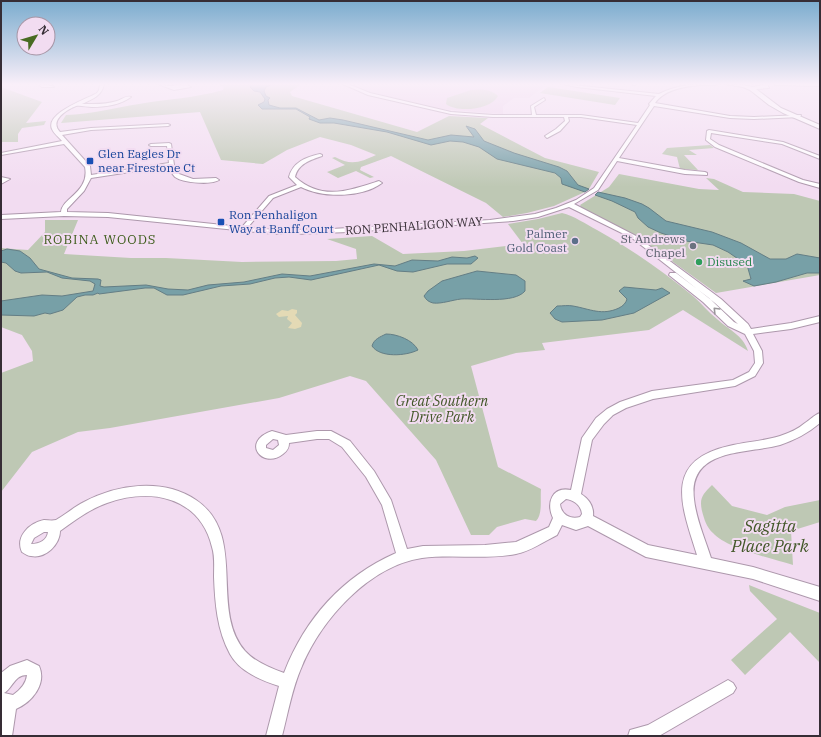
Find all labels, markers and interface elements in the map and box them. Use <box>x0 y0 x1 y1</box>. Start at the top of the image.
north arrow <box>16 16 56 56</box>
text: N <box>36 22 52 38</box>
place label: Glen Eagles Dr near Firestone Ct <box>98 146 195 175</box>
marker: Glen Eagles Dr near Firestone Ct <box>85 156 95 166</box>
place label: Ron Penhaligon Way at Banff Court <box>229 207 334 236</box>
street label: RON PENHALIGON WAY <box>345 213 484 238</box>
marker: Ron Penhaligon Way at Banff Court <box>216 217 226 227</box>
place label: Palmer Gold Coast <box>507 226 568 255</box>
district label: ROBINA WOODS <box>44 231 156 248</box>
place label: St Andrews Chapel <box>621 231 685 260</box>
marker: Palmer Gold Coast <box>570 236 580 246</box>
marker: St Andrews Chapel <box>688 241 698 251</box>
place label: Disused <box>707 254 752 269</box>
marker: Disused <box>694 257 704 267</box>
one-way arrow <box>713 307 721 315</box>
park label: Great Southern Drive Park <box>396 392 488 426</box>
park label: Sagitta Place Park <box>730 515 809 557</box>

